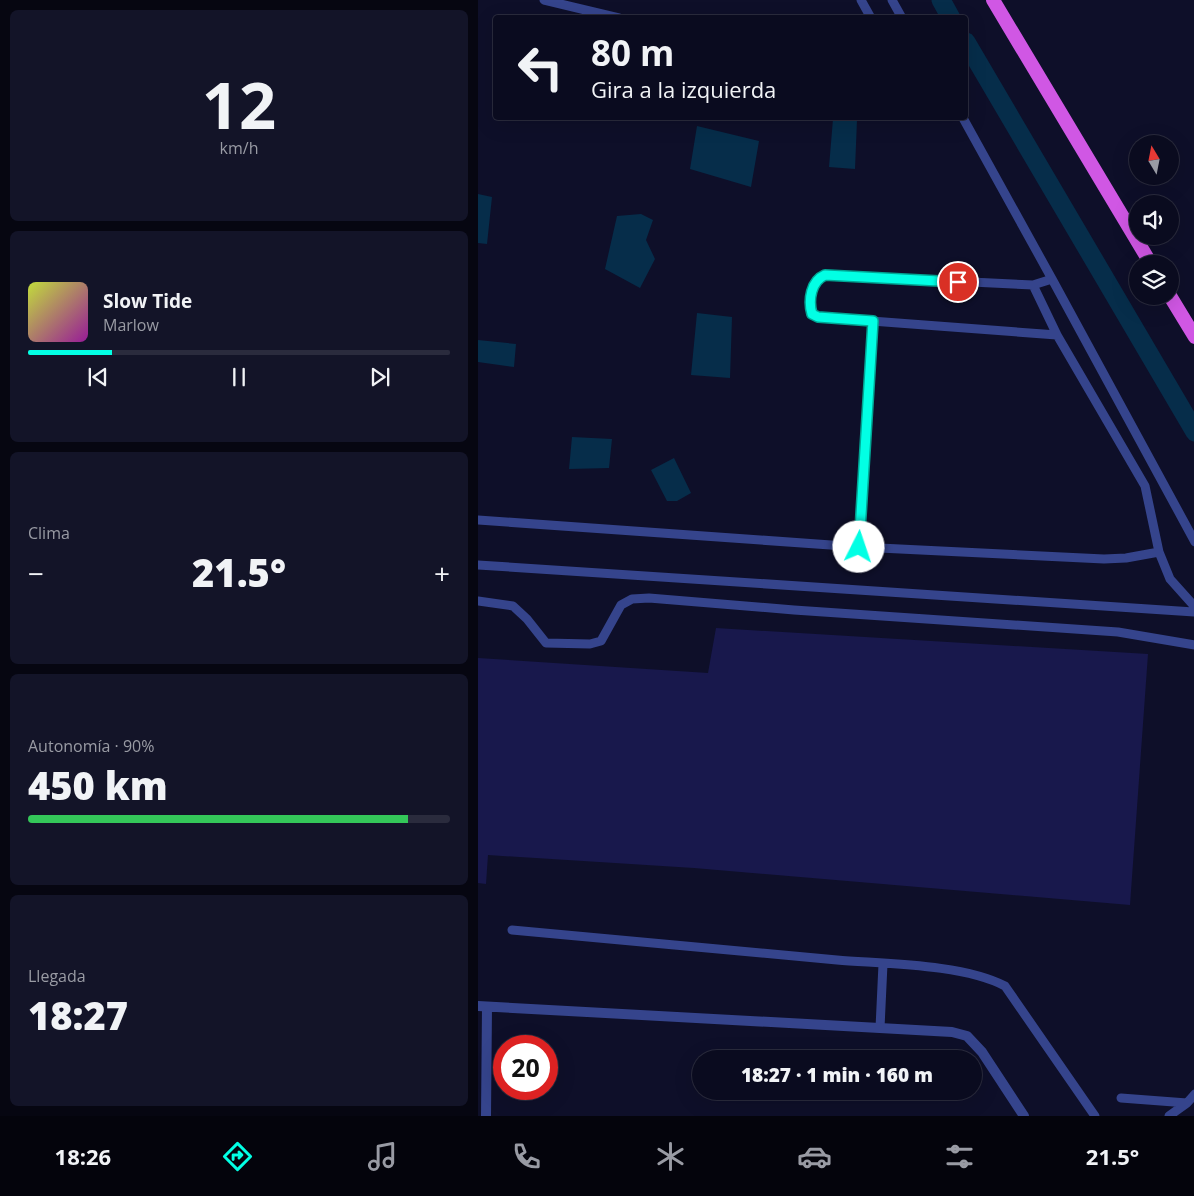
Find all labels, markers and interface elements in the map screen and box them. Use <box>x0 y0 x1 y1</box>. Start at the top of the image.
text: 80 m <box>591 29 674 76</box>
icon: left <box>508 35 573 100</box>
text: 12 <box>202 60 276 148</box>
text: Gira a la izquierda <box>591 74 776 104</box>
north arrow <box>1129 135 1179 185</box>
map controls <box>1129 135 1179 305</box>
text: km/h <box>220 137 258 159</box>
button: sound <box>1129 195 1179 245</box>
button: layers <box>1129 255 1179 305</box>
pin <box>937 261 979 303</box>
icon: arrive <box>944 268 972 296</box>
text: Slow Tide <box>103 288 192 314</box>
text: Marlow <box>103 314 159 336</box>
icon: previous <box>84 363 112 391</box>
icon: pause <box>225 363 253 391</box>
icon: next <box>366 363 394 391</box>
position arrow <box>832 520 884 572</box>
text: Clima <box>28 522 70 544</box>
text: 21.5° <box>192 546 286 598</box>
text: − <box>28 554 44 592</box>
text: + <box>434 554 450 592</box>
text: Autonomía · 90% <box>28 735 154 757</box>
text: 450 km <box>28 759 168 811</box>
text: Llegada <box>28 965 86 987</box>
text: 18:27 <box>28 989 128 1041</box>
speed limit sign: 20 <box>493 1035 558 1100</box>
text: 18:27 · 1 min · 160 m <box>741 1062 933 1088</box>
icon: directions <box>220 1139 255 1174</box>
icon: music <box>365 1139 400 1174</box>
icon: phone <box>509 1139 544 1174</box>
icon: climate <box>653 1139 688 1174</box>
icon: car <box>797 1139 832 1174</box>
icon: filters <box>942 1139 977 1174</box>
text: 18:26 <box>55 1141 111 1171</box>
text: 21.5° <box>1086 1141 1139 1171</box>

